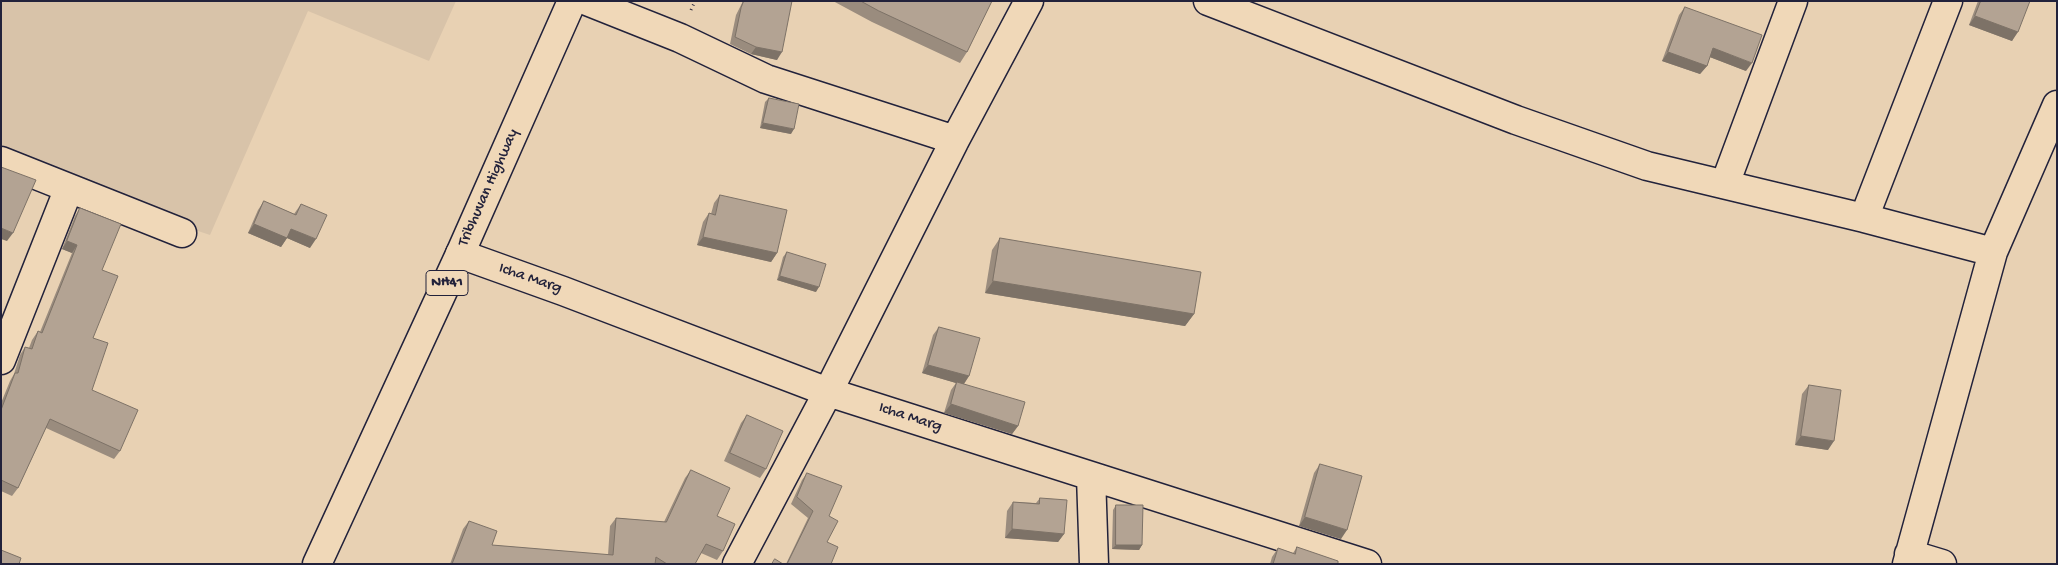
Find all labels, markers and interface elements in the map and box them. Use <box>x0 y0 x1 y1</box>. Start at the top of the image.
street label: Tribhuvan Highway <box>454 126 524 250</box>
street label: Icha Marg <box>496 259 564 299</box>
road number: NH41 <box>426 270 468 296</box>
street label: Icha Marg <box>876 399 944 437</box>

